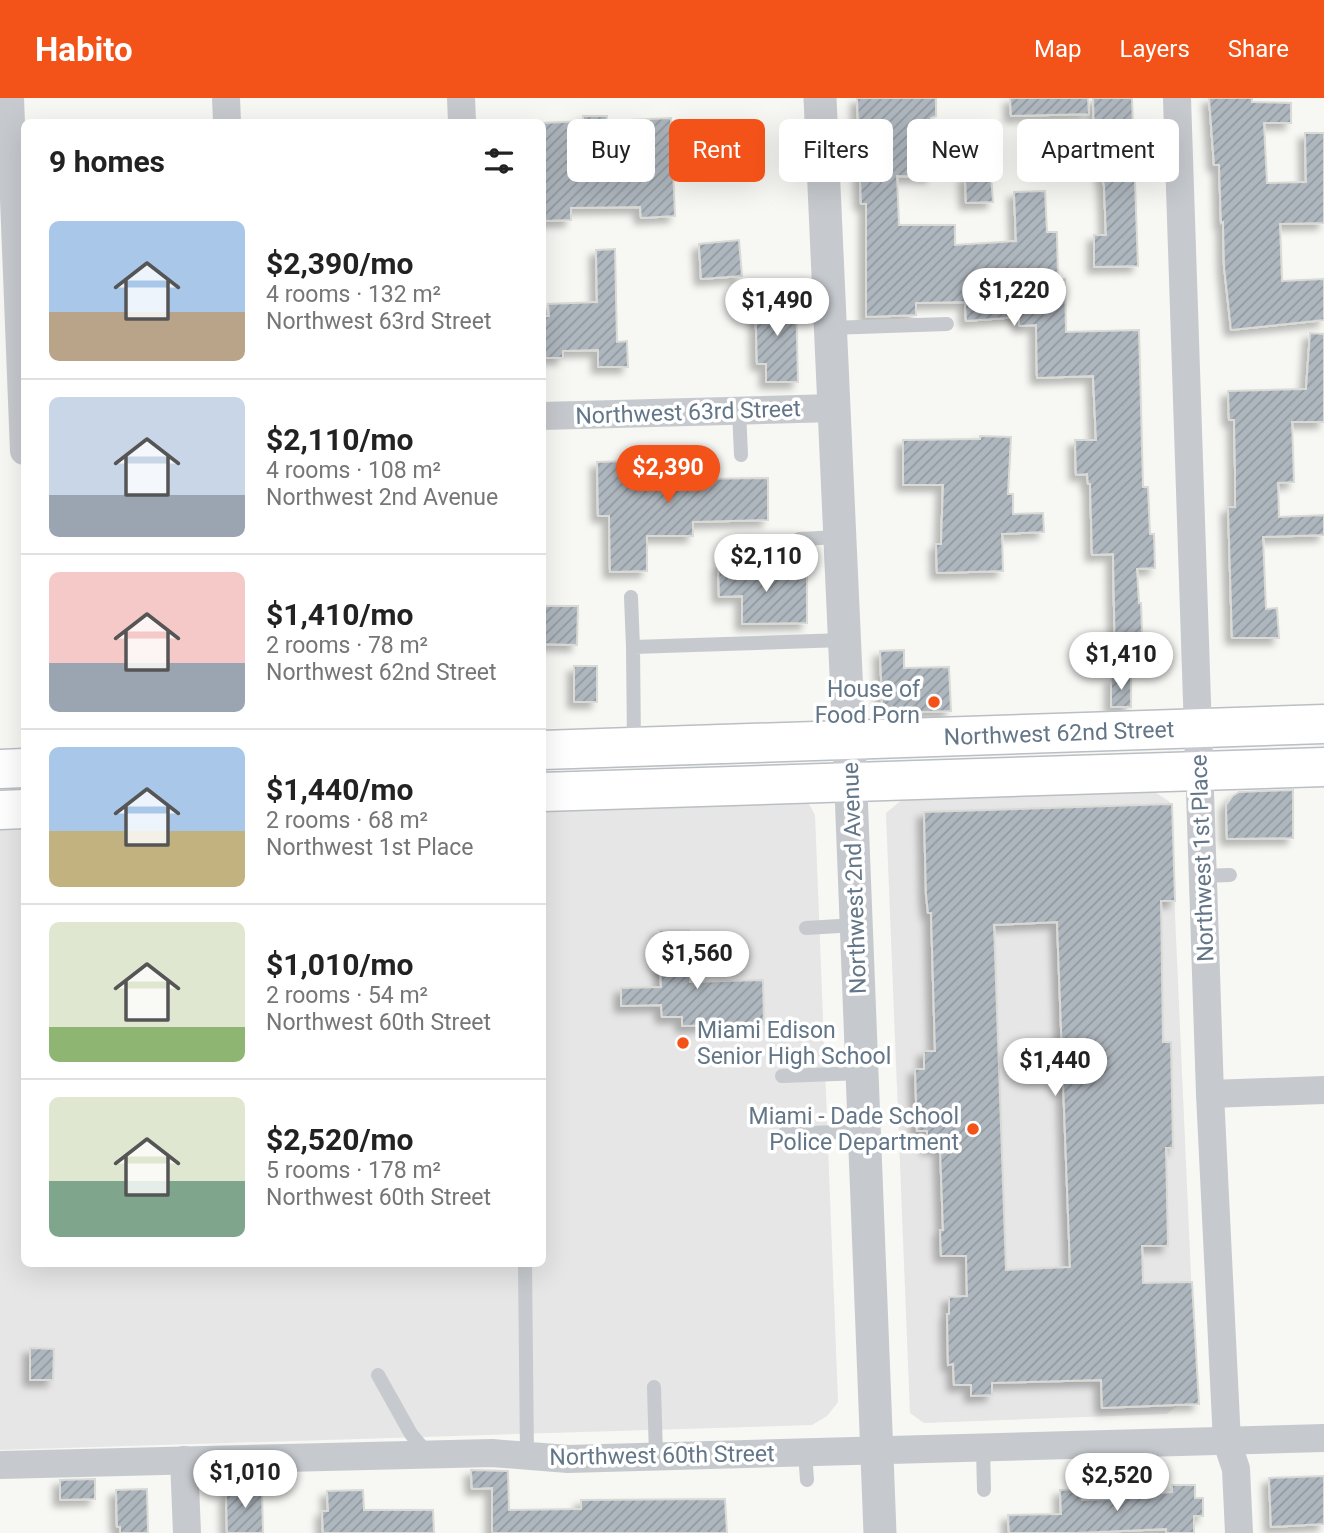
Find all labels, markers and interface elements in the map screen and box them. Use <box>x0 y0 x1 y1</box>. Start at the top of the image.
text: Habito <box>35 30 133 69</box>
text: Map <box>1034 35 1082 63</box>
text: Layers <box>1120 35 1190 63</box>
text: Share <box>1228 35 1289 63</box>
chip: Buy <box>567 119 655 182</box>
chip: Rent <box>669 119 765 182</box>
chip: Filters <box>779 119 893 182</box>
chip: New <box>907 119 1003 182</box>
chip: Apartment <box>1017 119 1179 182</box>
icon: filters <box>480 142 518 180</box>
text: 9 homes <box>49 144 165 179</box>
text: $2,390/mo <box>266 246 414 281</box>
icon: home <box>105 249 189 333</box>
pin: $1,220 <box>957 268 1071 328</box>
text: $1,220 <box>978 277 1050 304</box>
pin: $1,490 <box>720 278 834 338</box>
text: 4 rooms · 132 m² <box>266 281 441 308</box>
text: $1,490 <box>741 287 813 314</box>
text: Northwest 63rd Street <box>266 308 491 335</box>
street label: Northwest 63rd Street <box>575 395 801 430</box>
text: $2,110/mo <box>266 422 414 457</box>
icon: home <box>105 425 189 509</box>
pin: $2,390 <box>611 446 725 505</box>
text: $2,390 <box>632 454 704 481</box>
text: 4 rooms · 108 m² <box>266 457 441 484</box>
text: Northwest 2nd Avenue <box>266 484 498 511</box>
pin: $2,110 <box>709 534 823 594</box>
text: $2,110 <box>730 543 802 570</box>
text: $1,410/mo <box>266 597 414 632</box>
icon: home <box>105 600 189 684</box>
text: 2 rooms · 78 m² <box>266 632 428 659</box>
pin: $1,410 <box>1064 632 1178 692</box>
text: $1,410 <box>1085 641 1157 668</box>
text: Northwest 62nd Street <box>266 659 497 686</box>
place label: House of Food Porn <box>815 676 921 729</box>
marker: House of Food Porn <box>926 694 942 710</box>
street label: Northwest 62nd Street <box>943 716 1175 751</box>
street label: Northwest 1st Place <box>1185 754 1220 962</box>
street label: Northwest 2nd Avenue <box>837 761 872 994</box>
text: $1,440/mo <box>266 772 414 807</box>
icon: home <box>105 775 189 859</box>
text: 2 rooms · 68 m² <box>266 807 428 834</box>
text: Northwest 1st Place <box>266 834 474 861</box>
pin: $1,560 <box>640 932 754 991</box>
text: $1,560 <box>661 940 733 967</box>
text: $1,010/mo <box>266 947 414 982</box>
icon: home <box>105 950 189 1034</box>
text: 2 rooms · 54 m² <box>266 982 428 1009</box>
text: Northwest 60th Street <box>266 1009 491 1036</box>
place label: Miami Edison Senior High School <box>697 1017 891 1070</box>
marker: Miami Edison Senior High School <box>675 1035 691 1051</box>
pin: $1,440 <box>998 1038 1112 1098</box>
text: $1,440 <box>1019 1047 1091 1074</box>
place label: Miami - Dade School Police Department <box>749 1103 959 1156</box>
marker: Miami - Dade School Police Department <box>965 1121 981 1137</box>
text: $2,520/mo <box>266 1122 414 1157</box>
icon: home <box>105 1125 189 1209</box>
text: 5 rooms · 178 m² <box>266 1157 441 1184</box>
text: Northwest 60th Street <box>266 1184 491 1211</box>
street label: Northwest 60th Street <box>549 1440 775 1471</box>
pin: $1,010 <box>188 1450 302 1510</box>
pin: $2,520 <box>1060 1454 1174 1513</box>
text: $1,010 <box>209 1459 281 1486</box>
text: $2,520 <box>1081 1462 1153 1489</box>

